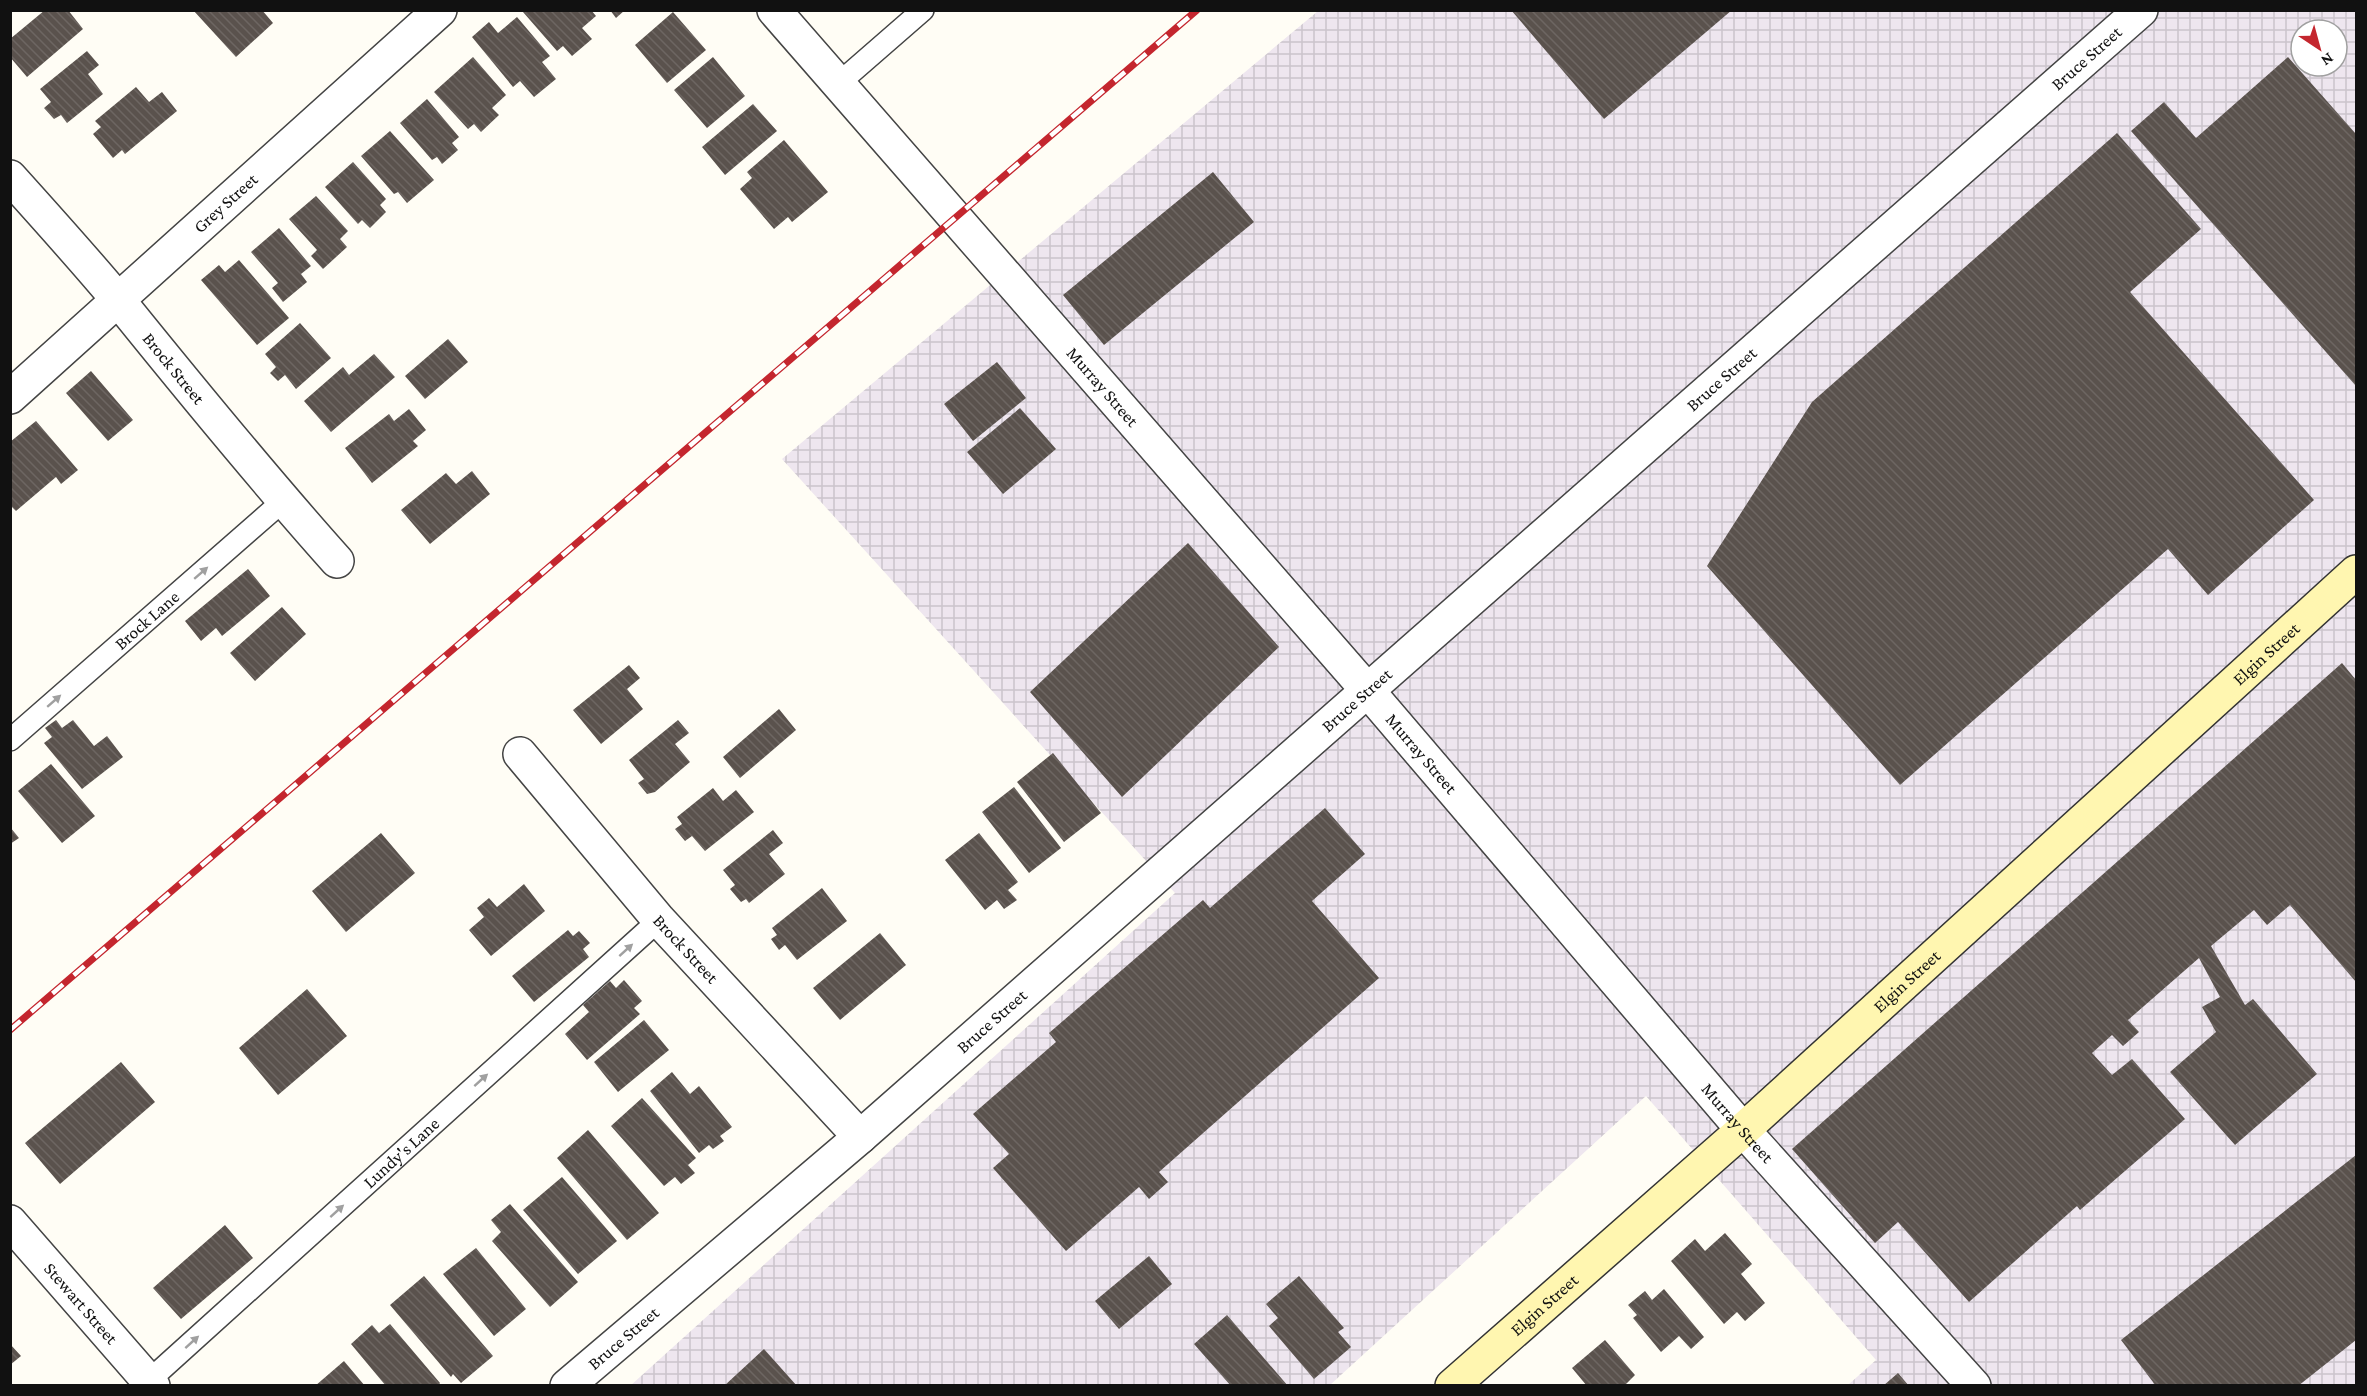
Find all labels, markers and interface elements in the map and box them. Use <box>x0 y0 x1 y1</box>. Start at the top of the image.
north arrow <box>2289 18 2349 78</box>
street label: Bruce Street <box>2047 21 2126 94</box>
text: N <box>2318 50 2337 70</box>
street label: Grey Street <box>189 168 262 237</box>
street label: Brock Street <box>139 329 209 409</box>
street label: Bruce Street <box>1682 342 1761 415</box>
street label: Murray Street <box>1063 343 1143 431</box>
one-way arrow <box>193 567 208 580</box>
street label: Brock Lane <box>111 586 183 654</box>
street label: Elgin Street <box>2229 618 2304 689</box>
street label: Bruce Street <box>1317 663 1397 736</box>
one-way arrow <box>47 695 62 708</box>
street label: Murray Street <box>1382 709 1462 799</box>
street label: Brock Street <box>649 910 723 988</box>
one-way arrow <box>618 944 633 957</box>
street label: Elgin Street <box>1869 945 1945 1016</box>
street label: Bruce Street <box>953 984 1032 1057</box>
one-way arrow <box>474 1073 489 1087</box>
street label: Murray Street <box>1697 1079 1778 1168</box>
street label: Lundy's Lane <box>359 1113 443 1192</box>
one-way arrow <box>329 1205 344 1218</box>
street label: Stewart Street <box>40 1259 123 1349</box>
street label: Elgin Street <box>1507 1269 1583 1340</box>
street label: Bruce Street <box>584 1302 664 1374</box>
one-way arrow <box>184 1336 199 1349</box>

